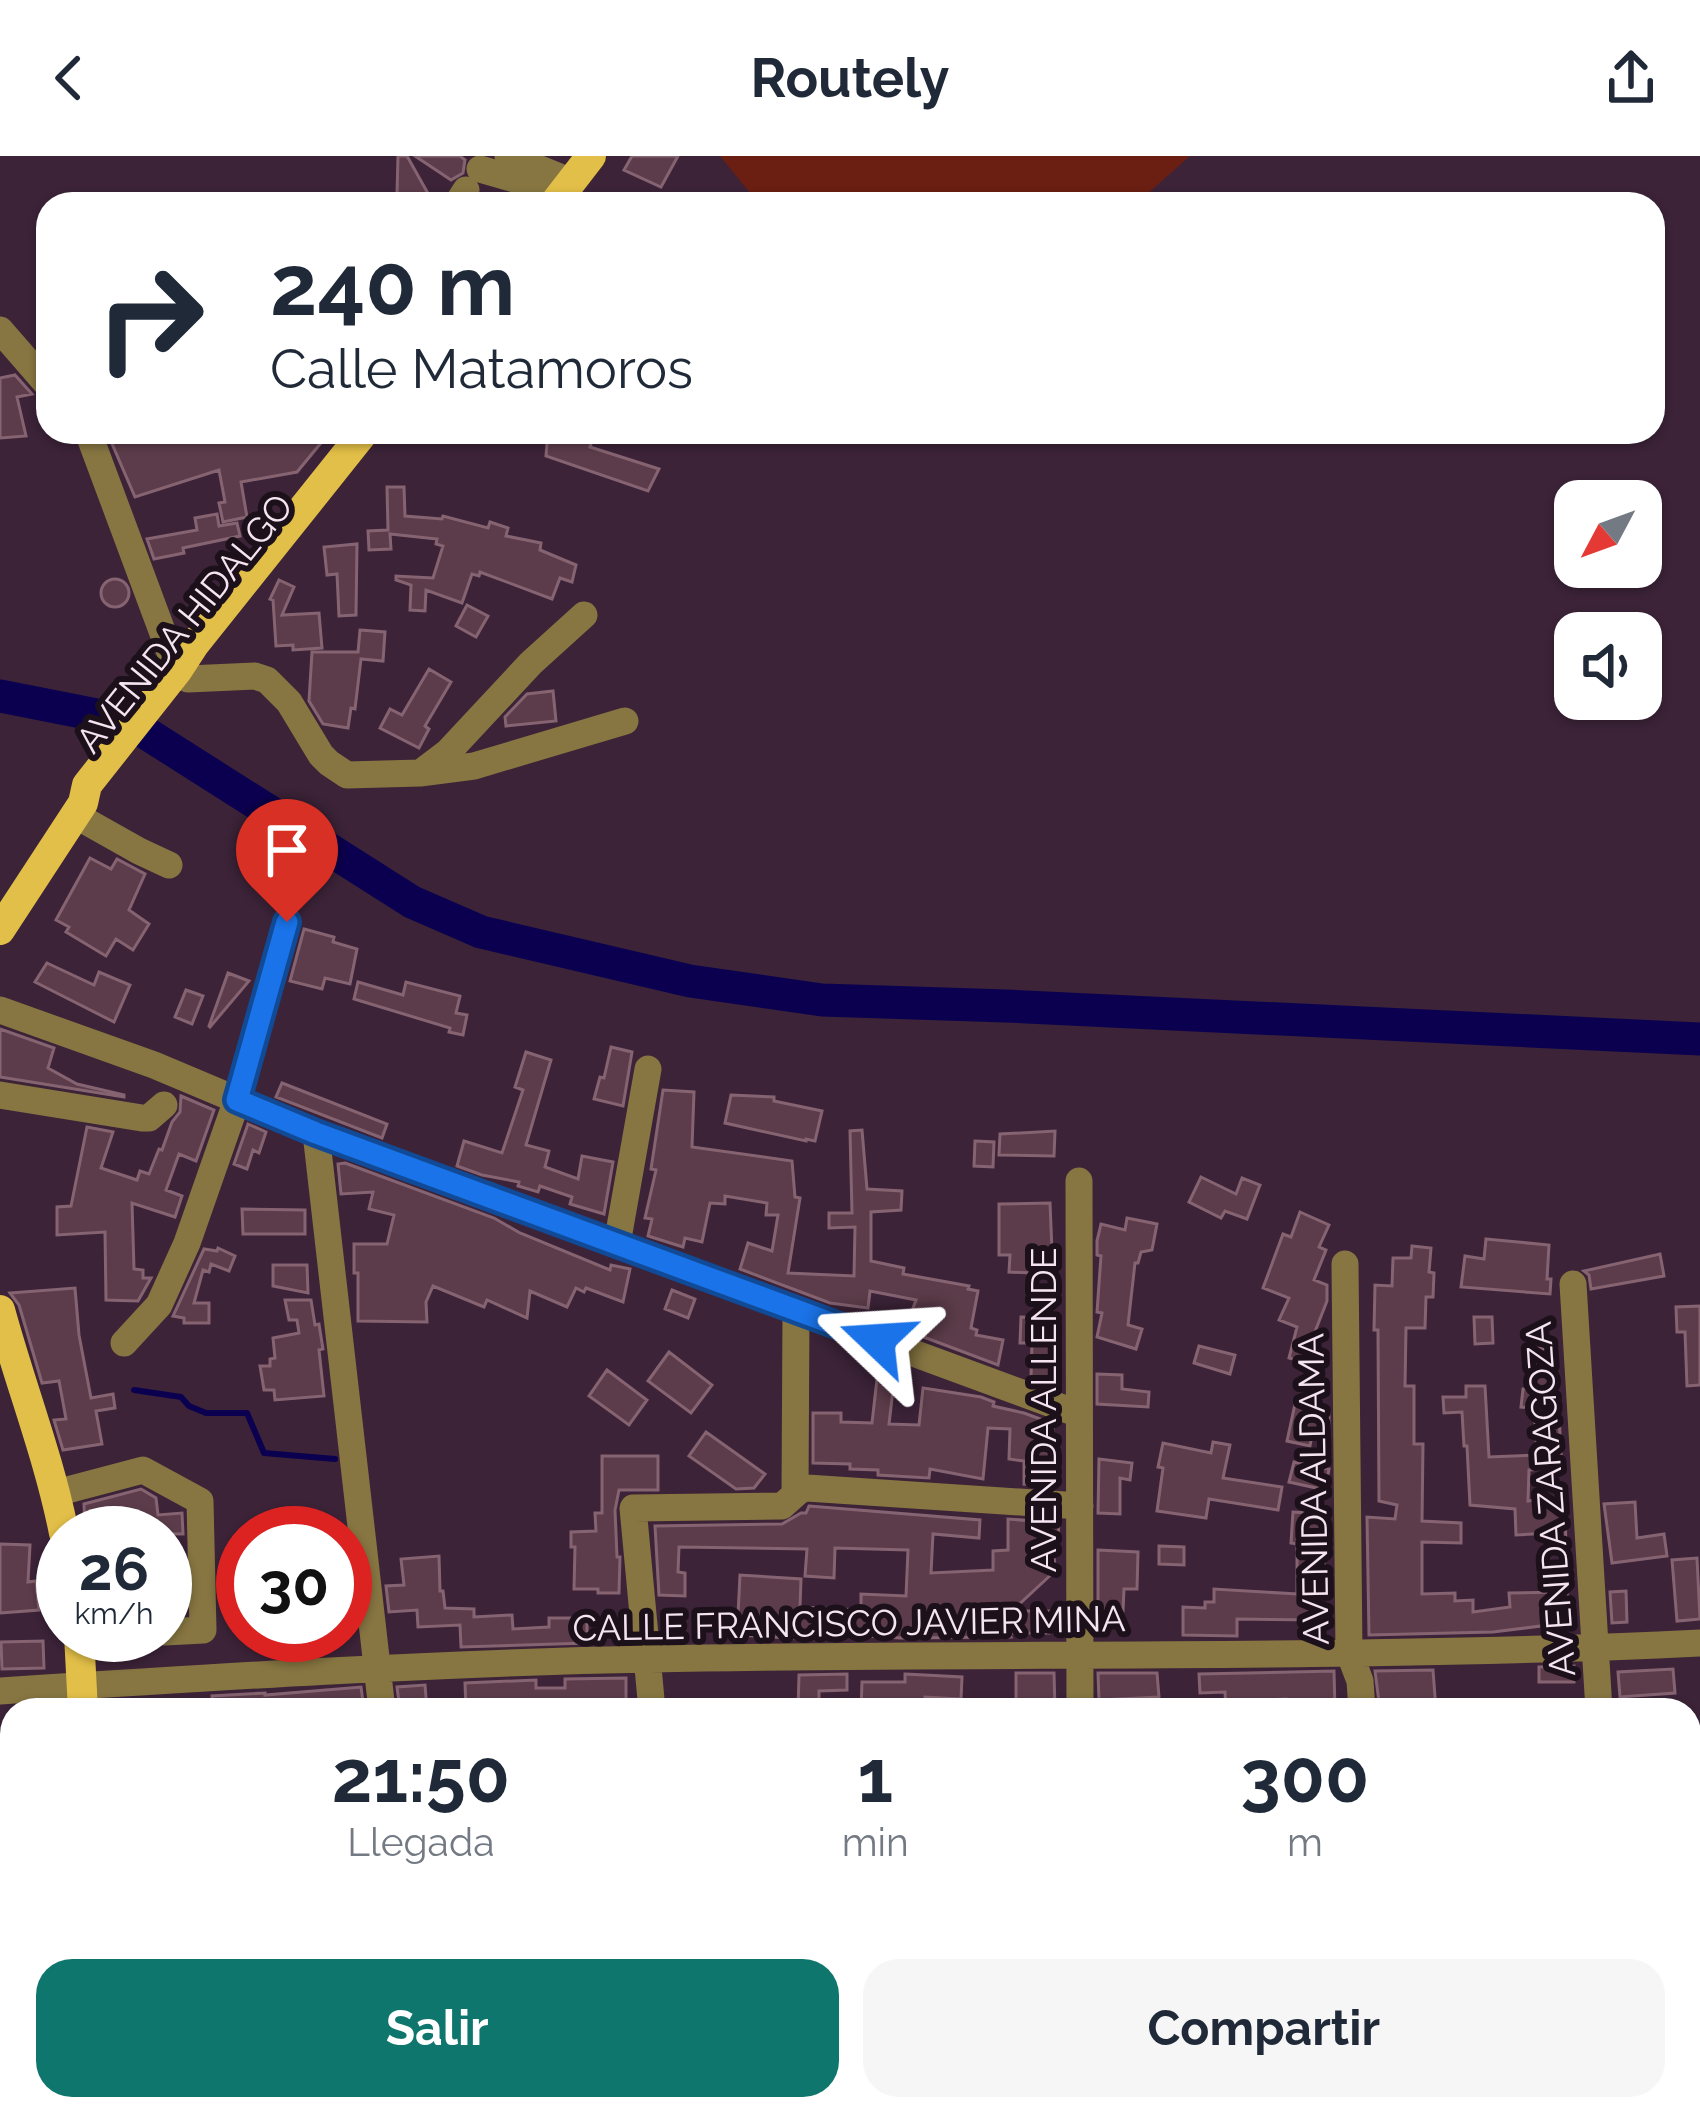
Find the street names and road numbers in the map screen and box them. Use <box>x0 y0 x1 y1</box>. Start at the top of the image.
street label: AVENIDA HIDALGO <box>67 485 301 761</box>
street label: AVENIDA ALLENDE <box>1022 1247 1064 1573</box>
street label: AVENIDA ZARAGOZA <box>1517 1320 1583 1678</box>
street label: AVENIDA ALDAMA <box>1289 1333 1337 1645</box>
street label: CALLE FRANCISCO JAVIER MINA <box>572 1597 1126 1649</box>

